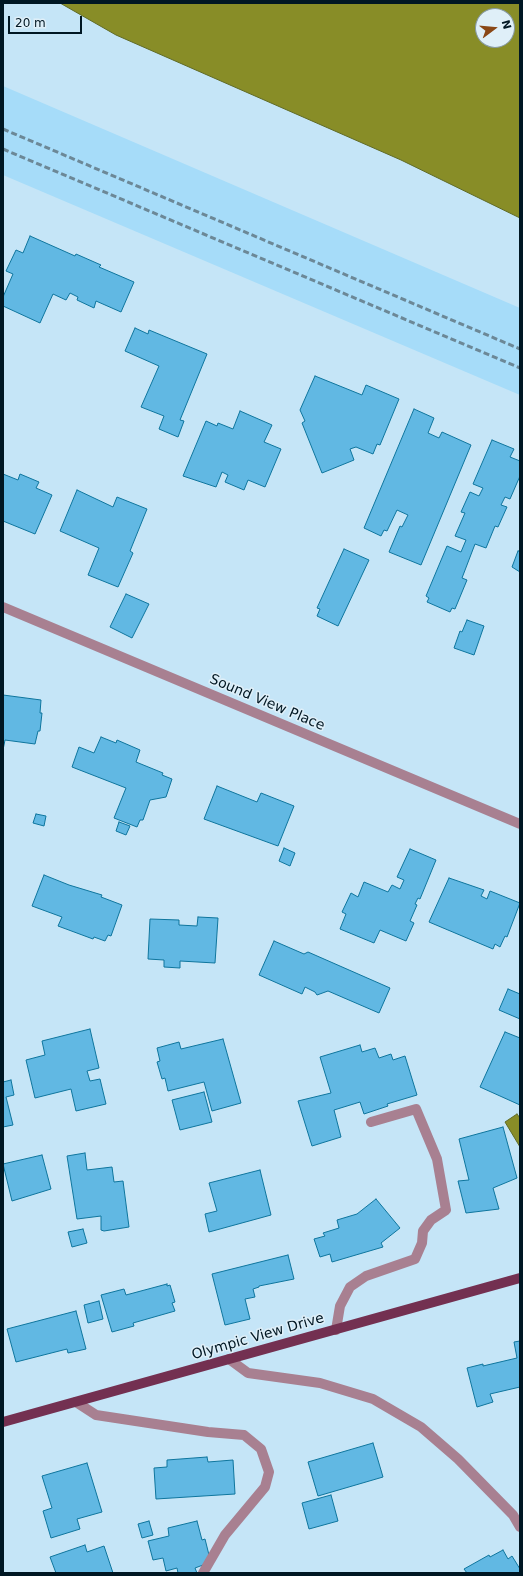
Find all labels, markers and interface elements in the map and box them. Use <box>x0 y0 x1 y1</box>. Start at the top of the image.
scale bar <box>10 8 84 34</box>
north arrow <box>475 8 515 48</box>
text: 20 m <box>15 16 46 30</box>
text: N <box>499 19 514 31</box>
street label: Sound View Place <box>207 671 327 735</box>
street label: Olympic View Drive <box>190 1310 326 1364</box>

